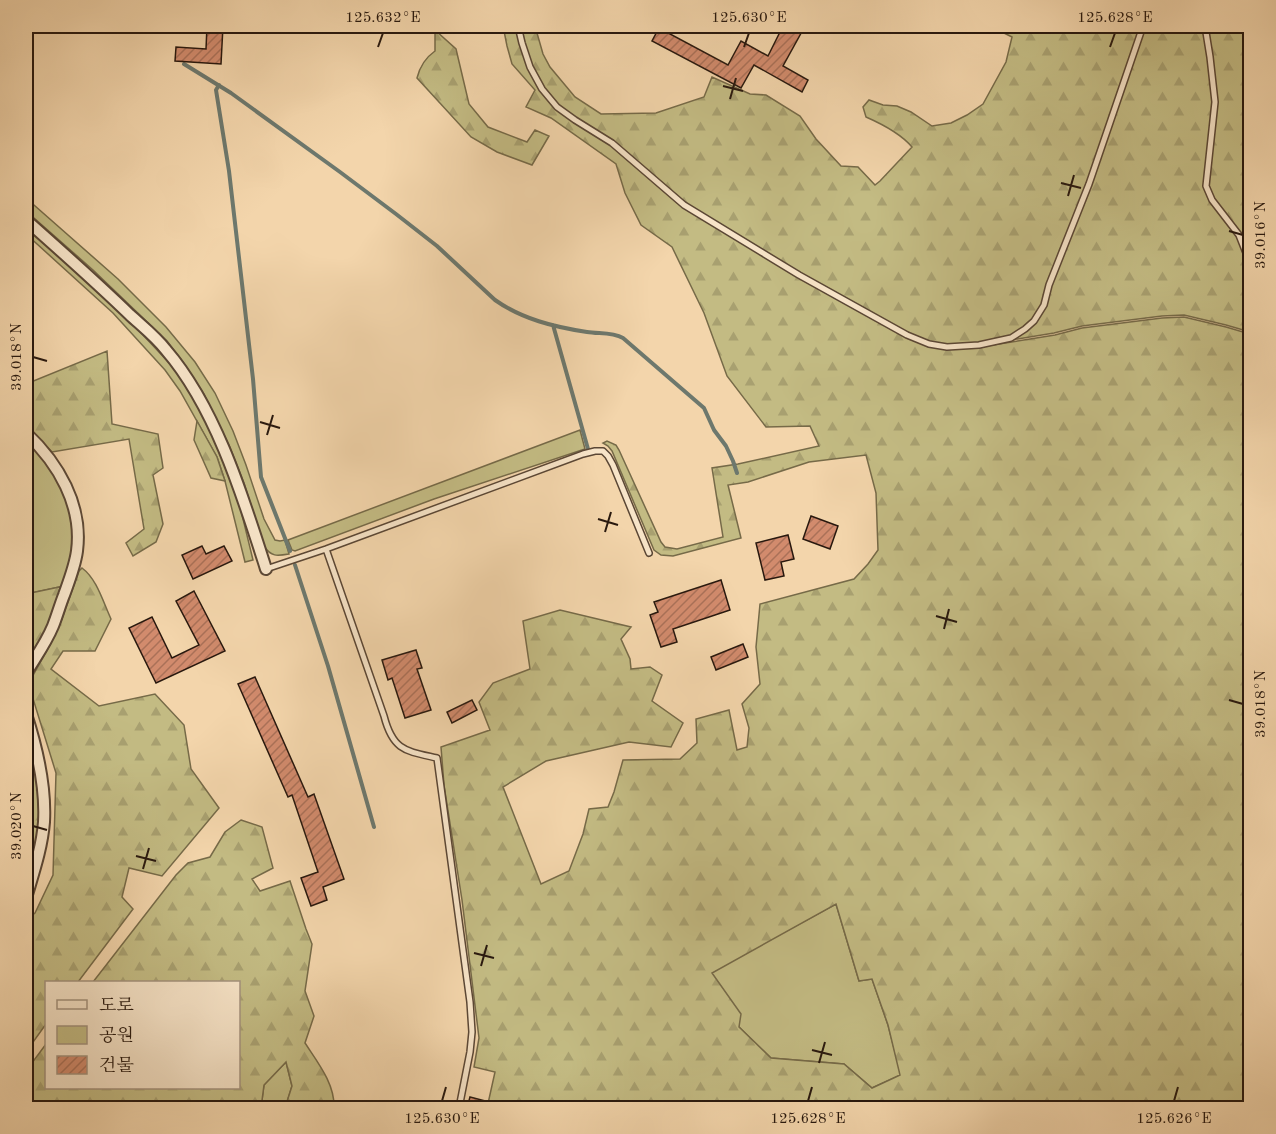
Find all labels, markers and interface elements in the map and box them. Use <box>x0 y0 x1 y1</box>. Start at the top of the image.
text: 125.632°E <box>345 11 421 26</box>
text: 125.630°E <box>711 11 787 26</box>
text: 125.628°E <box>1077 11 1153 26</box>
text: 39.016°N <box>1254 201 1269 269</box>
text: 39.018°N <box>10 323 25 391</box>
text: 39.018°N <box>1254 670 1269 738</box>
text: 39.020°N <box>10 792 25 860</box>
legend <box>45 981 240 1089</box>
text: 도로 <box>99 997 134 1015</box>
text: 공원 <box>99 1026 134 1045</box>
text: 건물 <box>99 1056 134 1075</box>
text: 125.630°E <box>404 1112 480 1127</box>
text: 125.628°E <box>770 1112 846 1127</box>
text: 125.626°E <box>1136 1112 1212 1127</box>

